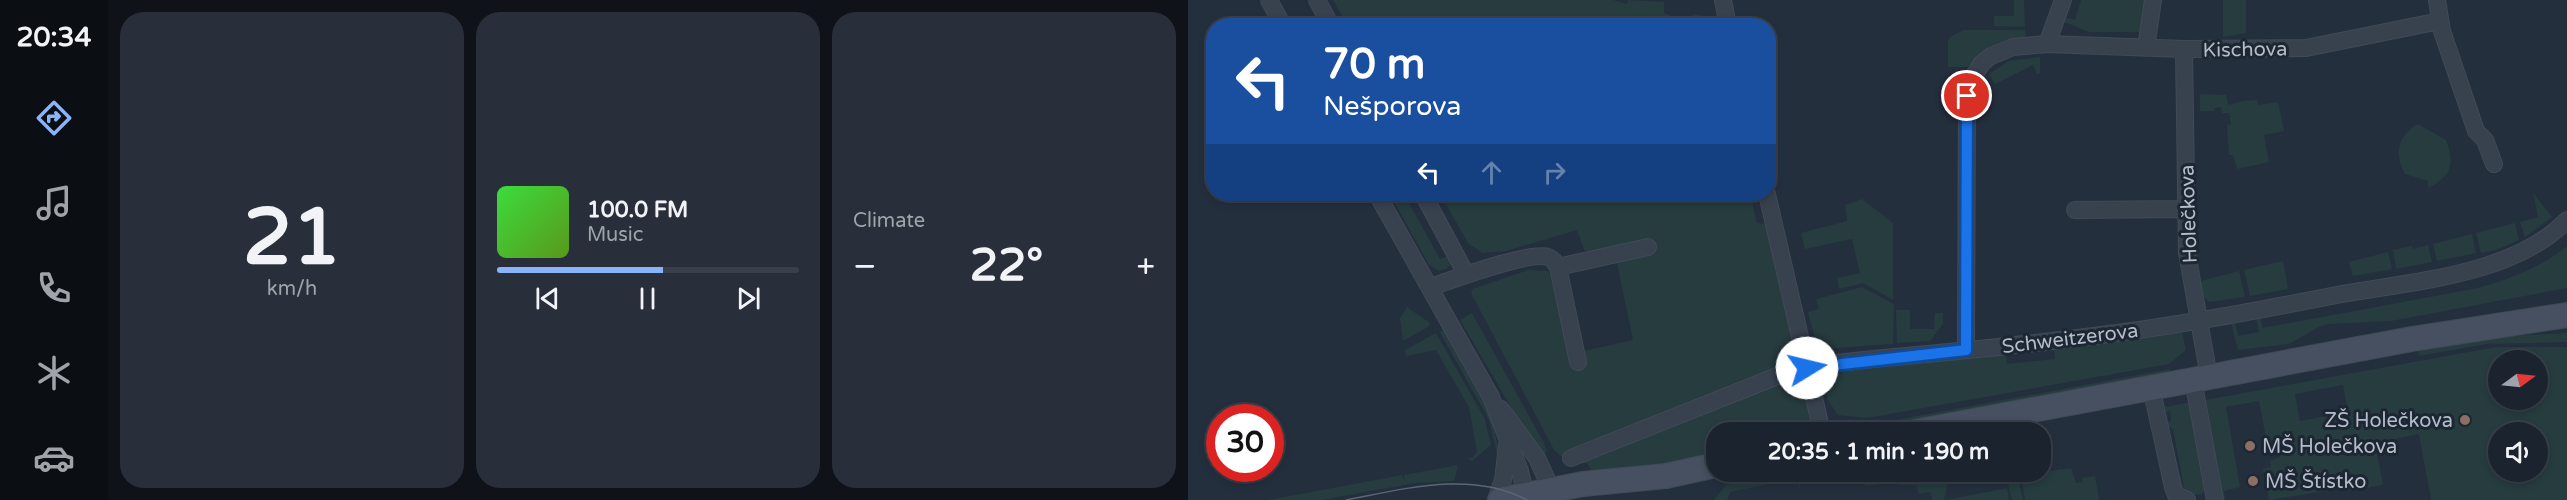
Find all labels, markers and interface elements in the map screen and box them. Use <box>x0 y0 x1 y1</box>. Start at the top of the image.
text: 20:34 <box>17 21 91 54</box>
street label: Kischova <box>2203 37 2288 63</box>
text: 70 m <box>1323 39 1425 90</box>
icon: left <box>1224 42 1302 120</box>
pin <box>1941 70 1992 121</box>
icon: arrive <box>1950 79 1983 112</box>
text: Nešporova <box>1323 90 1461 123</box>
icon: directions <box>33 97 75 139</box>
icon: left <box>1412 156 1445 189</box>
icon: ahead <box>1475 156 1508 189</box>
icon: right <box>1538 156 1571 189</box>
street label: Holečkova <box>2175 164 2203 264</box>
icon: music <box>33 182 75 224</box>
text: 21 <box>243 191 341 285</box>
text: 100.0 FM <box>587 197 688 223</box>
text: Climate <box>853 209 925 233</box>
text: Music <box>587 223 643 247</box>
text: 22° <box>970 239 1043 293</box>
text: − <box>853 247 877 286</box>
text: + <box>1136 247 1155 286</box>
icon: phone <box>33 267 75 309</box>
text: km/h <box>267 277 317 301</box>
icon: previous <box>531 282 564 315</box>
icon: pause <box>631 282 664 315</box>
icon: next <box>732 282 765 315</box>
street label: Schweitzerova <box>2001 319 2140 359</box>
position arrow <box>1775 336 1839 400</box>
north arrow <box>2488 350 2548 410</box>
map controls <box>2488 350 2548 482</box>
icon: climate <box>33 352 75 394</box>
speed limit sign: 30 <box>1206 404 1284 482</box>
place label: ZŠ Holečkova <box>2324 408 2453 433</box>
marker: ZŠ Holečkova <box>2458 413 2472 427</box>
button: sound <box>2488 422 2548 482</box>
place label: MŠ Holečkova <box>2262 434 2397 459</box>
icon: car <box>33 437 75 479</box>
text: 20:35 · 1 min · 190 m <box>1768 439 1989 465</box>
marker: MŠ Holečkova <box>2243 439 2257 453</box>
place label: MŠ Štístko <box>2265 469 2366 494</box>
marker: MŠ Štístko <box>2246 474 2260 488</box>

